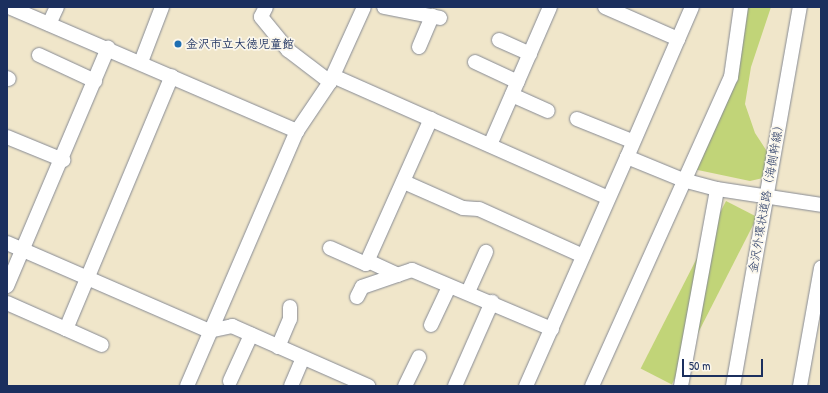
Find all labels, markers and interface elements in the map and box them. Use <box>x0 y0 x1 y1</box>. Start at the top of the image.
place label: 金沢市立大徳児童館 <box>186 37 294 51</box>
marker: 金沢市立大徳児童館 <box>173 39 183 49</box>
street label: 金沢外環状道路（海側幹線） <box>745 118 787 274</box>
scale bar <box>684 351 765 377</box>
text: 50 m <box>689 357 710 374</box>

